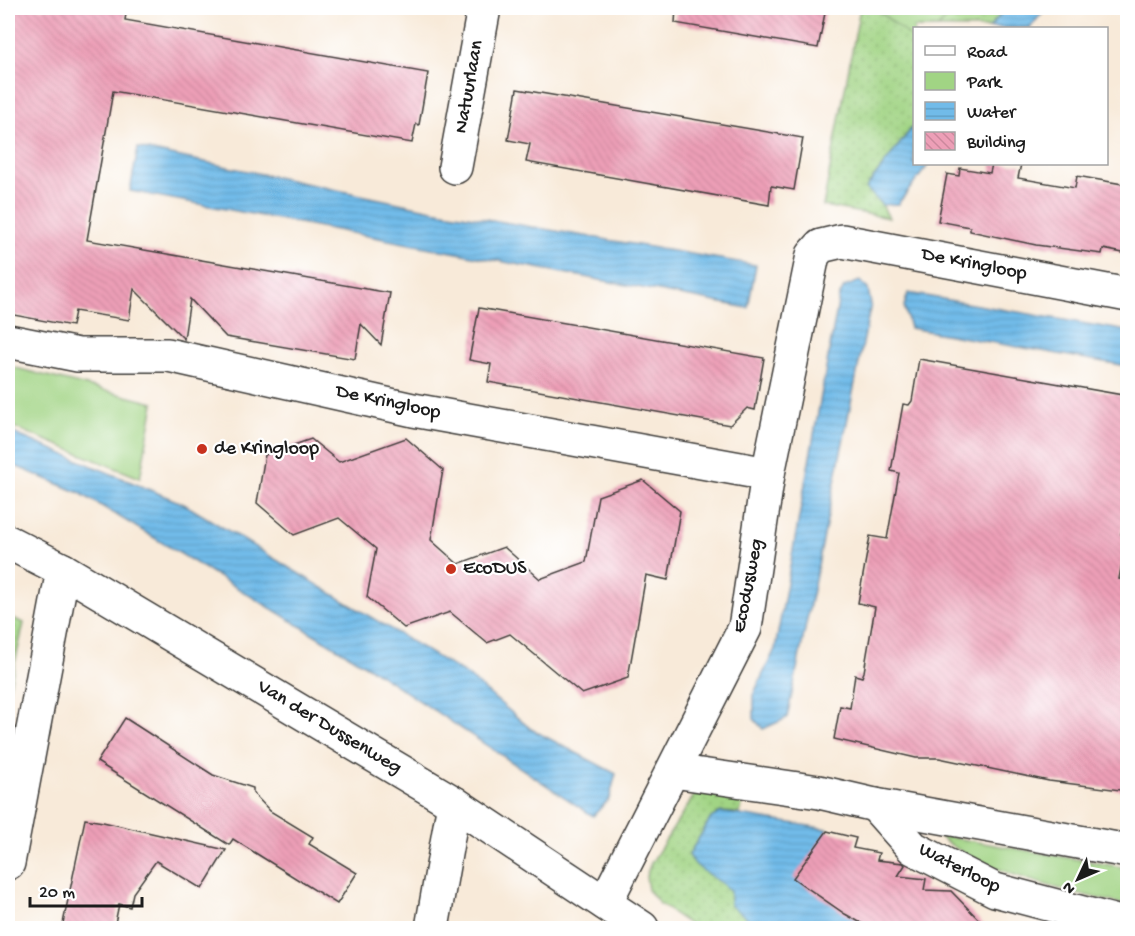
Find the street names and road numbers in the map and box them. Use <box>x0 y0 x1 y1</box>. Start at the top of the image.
street label: Natuurlaan <box>450 38 490 135</box>
street label: De Kringloop <box>918 243 1029 286</box>
street label: De Kringloop <box>332 380 443 425</box>
street label: Ecodusweg <box>729 537 769 635</box>
street label: Van der Dussenweg <box>252 675 405 780</box>
street label: Waterloop <box>914 839 1004 899</box>

